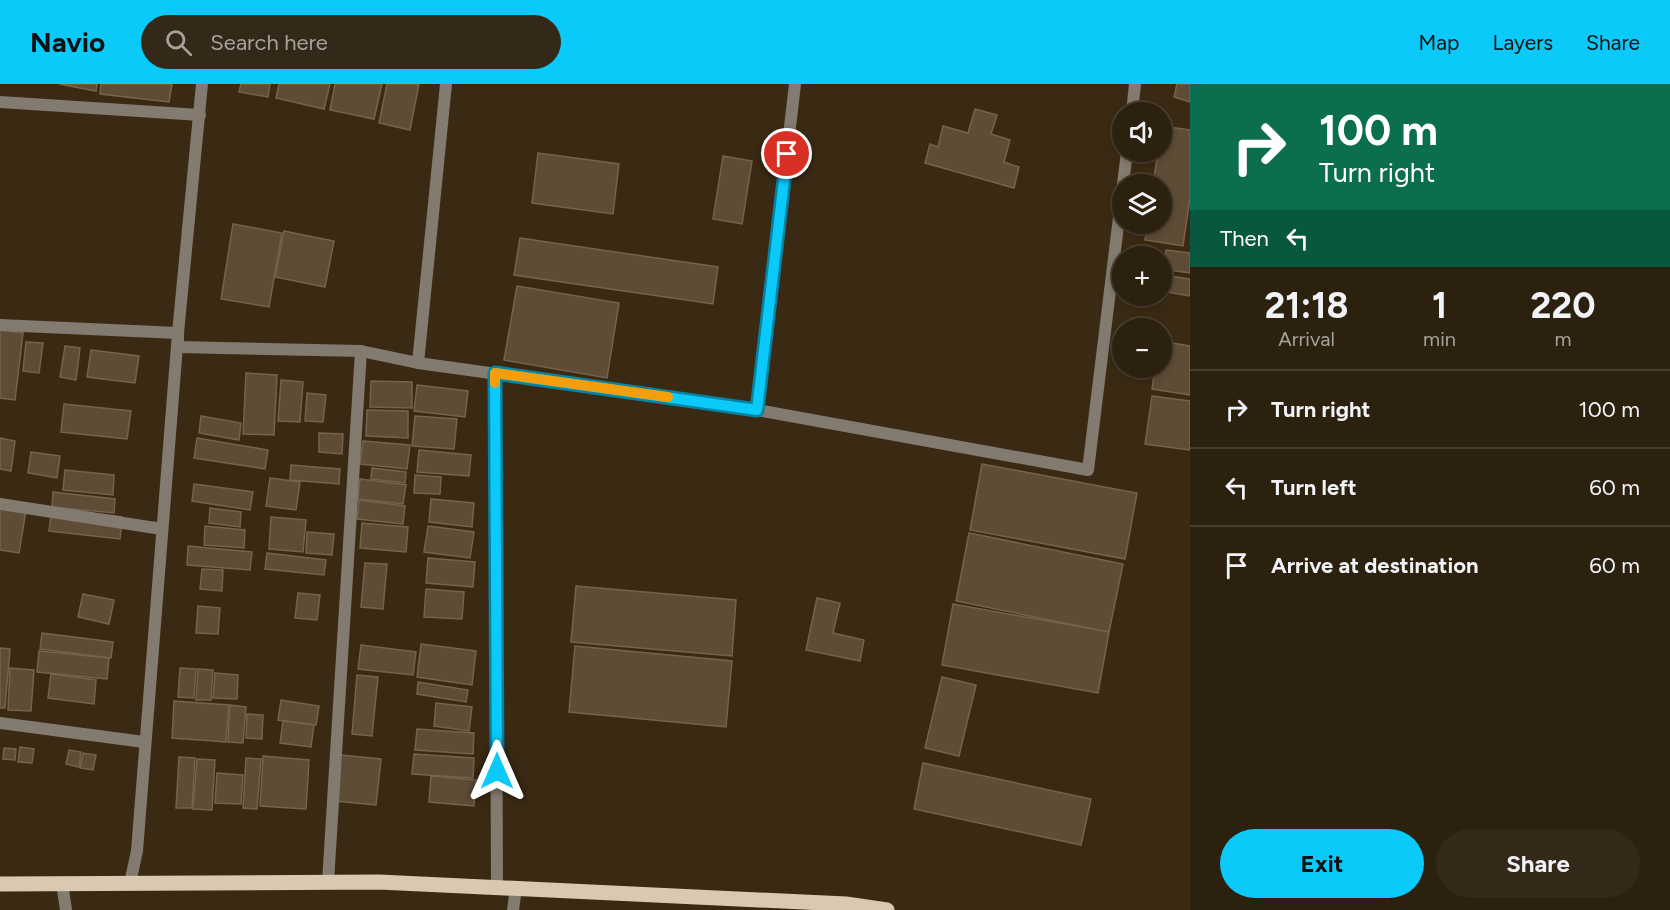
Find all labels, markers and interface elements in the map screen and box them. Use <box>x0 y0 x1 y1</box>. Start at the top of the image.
search box <box>141 15 561 69</box>
text: Navio <box>30 25 105 59</box>
icon: search <box>162 26 195 59</box>
text: Search here <box>210 29 328 56</box>
text: Map <box>1419 30 1459 55</box>
text: Layers <box>1492 30 1553 55</box>
text: Share <box>1586 30 1640 55</box>
map controls <box>1112 102 1172 378</box>
button: sound <box>1112 102 1172 162</box>
text: 100 m <box>1319 105 1438 156</box>
icon: right <box>1220 108 1298 186</box>
pin <box>761 128 812 179</box>
icon: arrive <box>770 137 803 170</box>
text: Turn right <box>1319 156 1435 189</box>
button: layers <box>1112 174 1172 234</box>
icon: left <box>1281 222 1314 255</box>
text: Then <box>1220 225 1269 252</box>
button: + <box>1112 246 1172 306</box>
text: 21:18 <box>1265 284 1349 327</box>
text: 1 <box>1432 284 1447 327</box>
text: 220 <box>1530 284 1595 327</box>
button: − <box>1112 318 1172 378</box>
text: Arrival <box>1278 327 1335 351</box>
text: min <box>1423 327 1456 351</box>
text: m <box>1554 327 1571 351</box>
icon: right <box>1220 393 1253 426</box>
text: Turn right <box>1271 396 1370 423</box>
text: 100 m <box>1579 396 1640 423</box>
icon: left <box>1220 471 1253 504</box>
text: Turn left <box>1271 474 1357 501</box>
text: 60 m <box>1589 474 1640 501</box>
icon: arrive <box>1220 549 1253 582</box>
text: Arrive at destination <box>1271 552 1479 579</box>
text: 60 m <box>1589 552 1640 579</box>
position arrow <box>465 739 529 803</box>
button: Exit <box>1220 829 1424 898</box>
button: Share <box>1436 829 1640 898</box>

